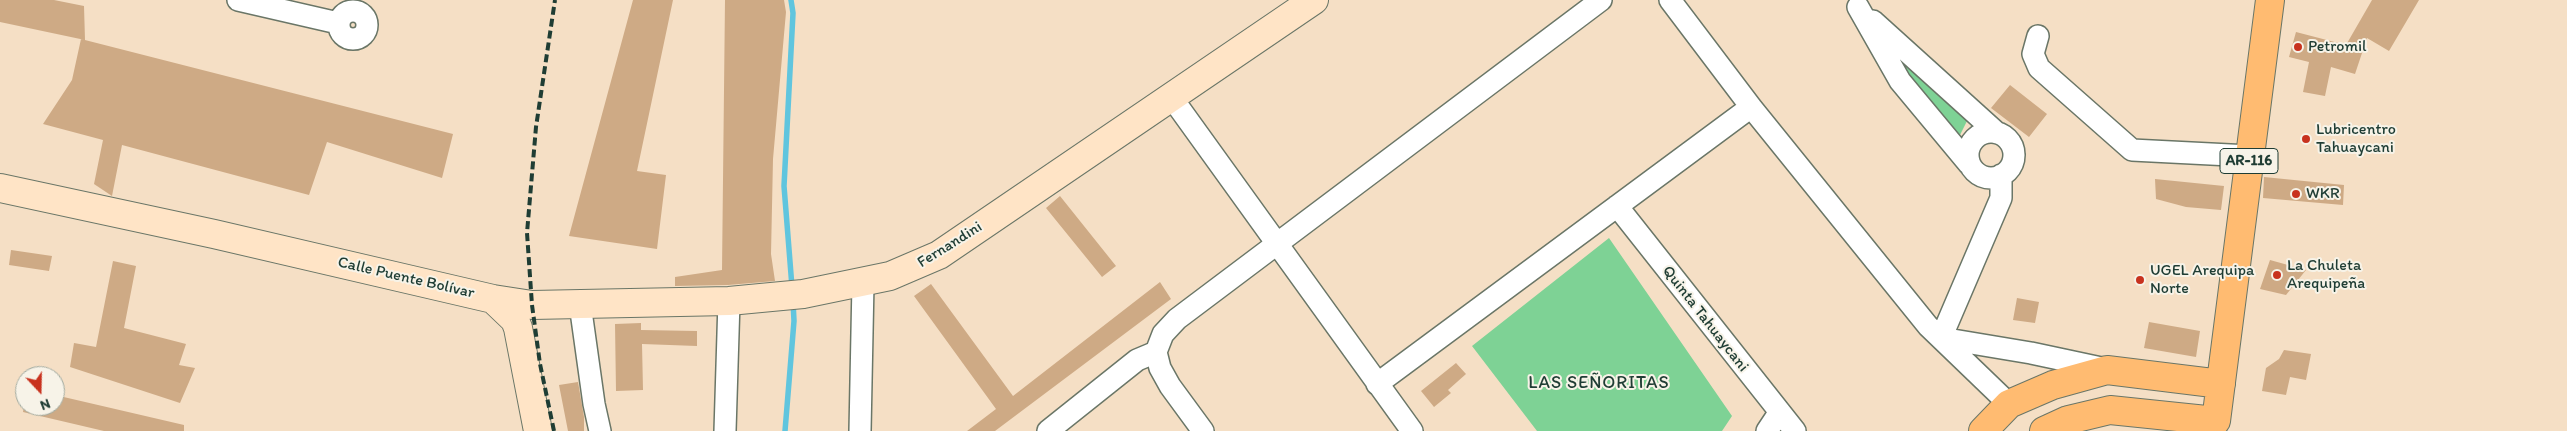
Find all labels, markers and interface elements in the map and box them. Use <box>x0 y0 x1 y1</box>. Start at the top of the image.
place label: Petromil <box>2308 37 2367 57</box>
marker: Petromil <box>2292 41 2304 53</box>
place label: Lubricentro Tahuaycani <box>2316 120 2396 158</box>
marker: Lubricentro Tahuaycani <box>2300 133 2312 145</box>
road number: AR-116 <box>2220 148 2278 174</box>
place label: WKR <box>2306 184 2340 204</box>
marker: WKR <box>2290 188 2302 200</box>
street label: Fernandini <box>914 218 986 272</box>
street label: Calle Puente Bolívar <box>336 253 476 303</box>
place label: La Chuleta Arequipeña <box>2287 256 2365 294</box>
place label: UGEL Arequipa Norte <box>2150 261 2254 299</box>
street label: Quinta Tahuaycani <box>1658 262 1752 376</box>
marker: La Chuleta Arequipeña <box>2271 269 2283 281</box>
marker: UGEL Arequipa Norte <box>2134 274 2146 286</box>
north arrow <box>15 366 65 416</box>
district label: LAS SEÑORITAS <box>1526 372 1672 394</box>
text: N <box>38 395 53 414</box>

